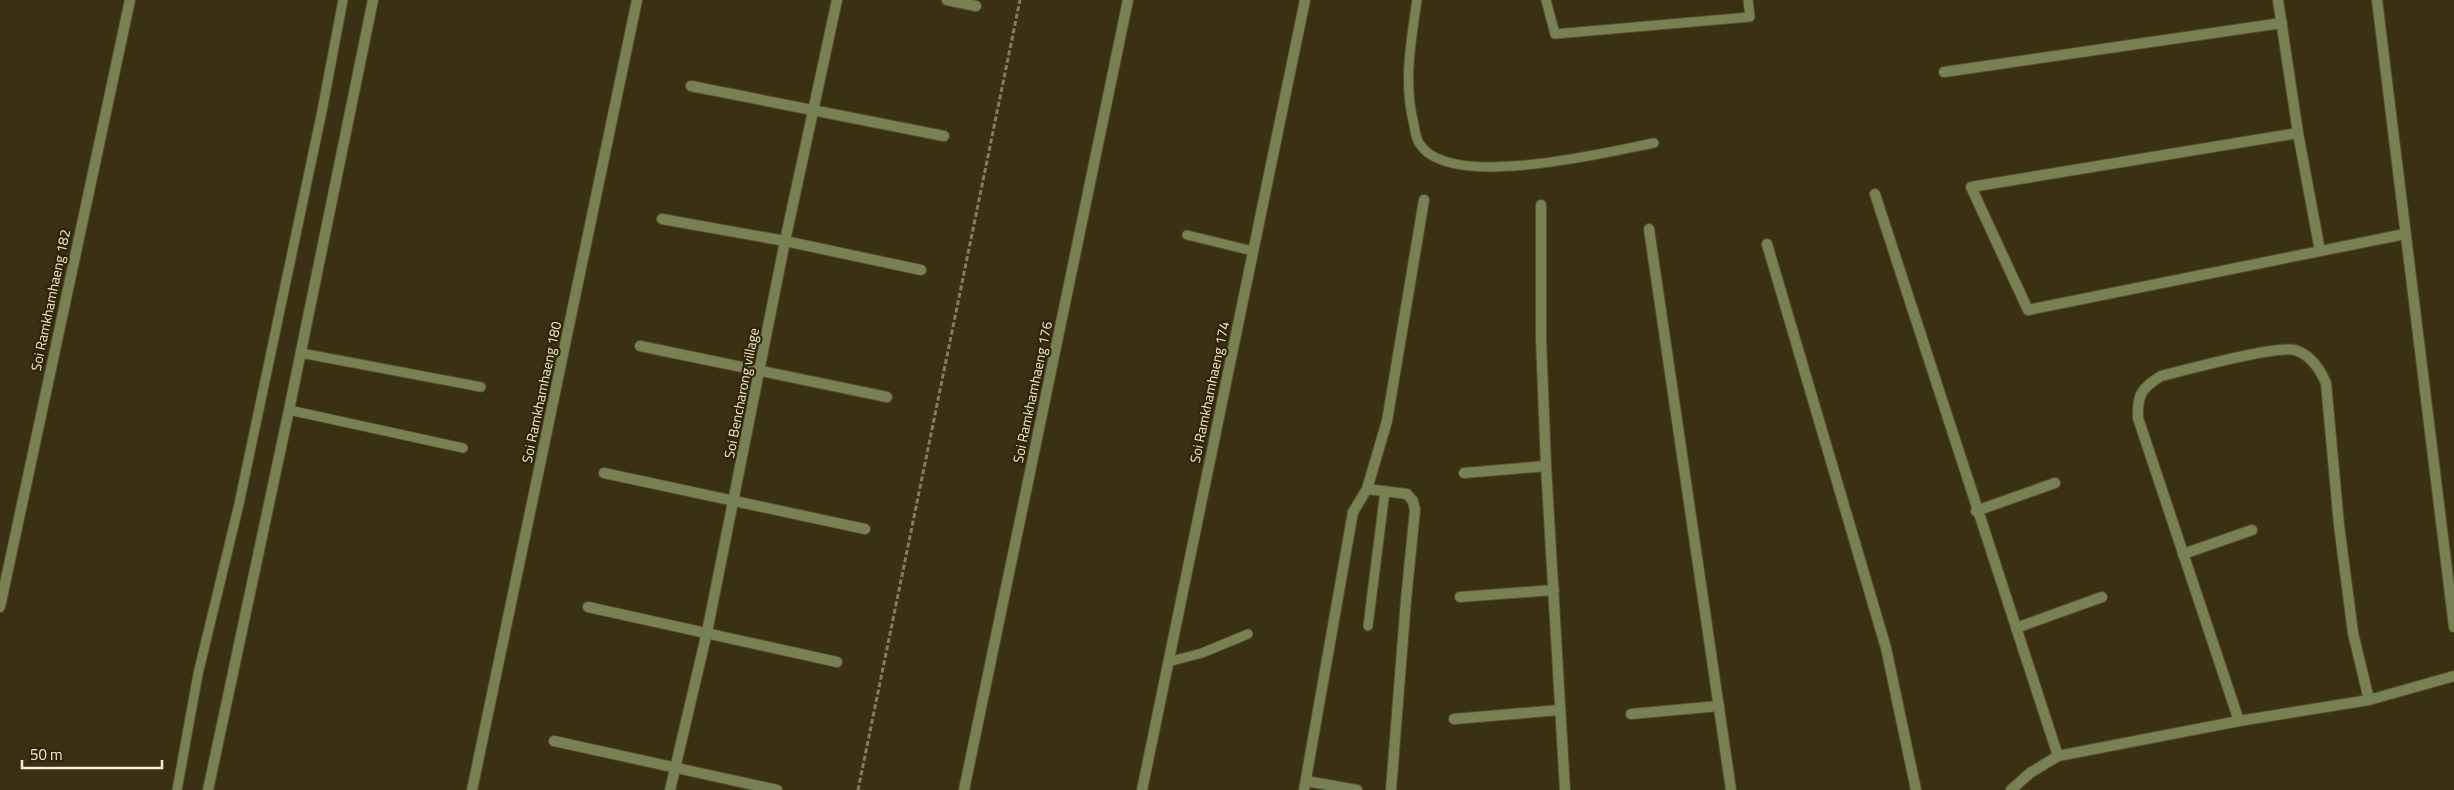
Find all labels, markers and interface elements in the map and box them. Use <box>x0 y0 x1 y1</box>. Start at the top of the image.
street label: Soi Ramkhamhaeng 182 <box>25 227 75 373</box>
street label: Soi Ramkhamhaeng 180 <box>516 319 566 465</box>
street label: Soi Ramkhamhaeng 176 <box>1007 319 1057 465</box>
street label: Soi Ramkhamhaeng 174 <box>1184 319 1234 465</box>
street label: Soi Bencharong village <box>718 326 764 460</box>
scale bar <box>22 738 162 770</box>
text: 50 m <box>30 743 63 766</box>

